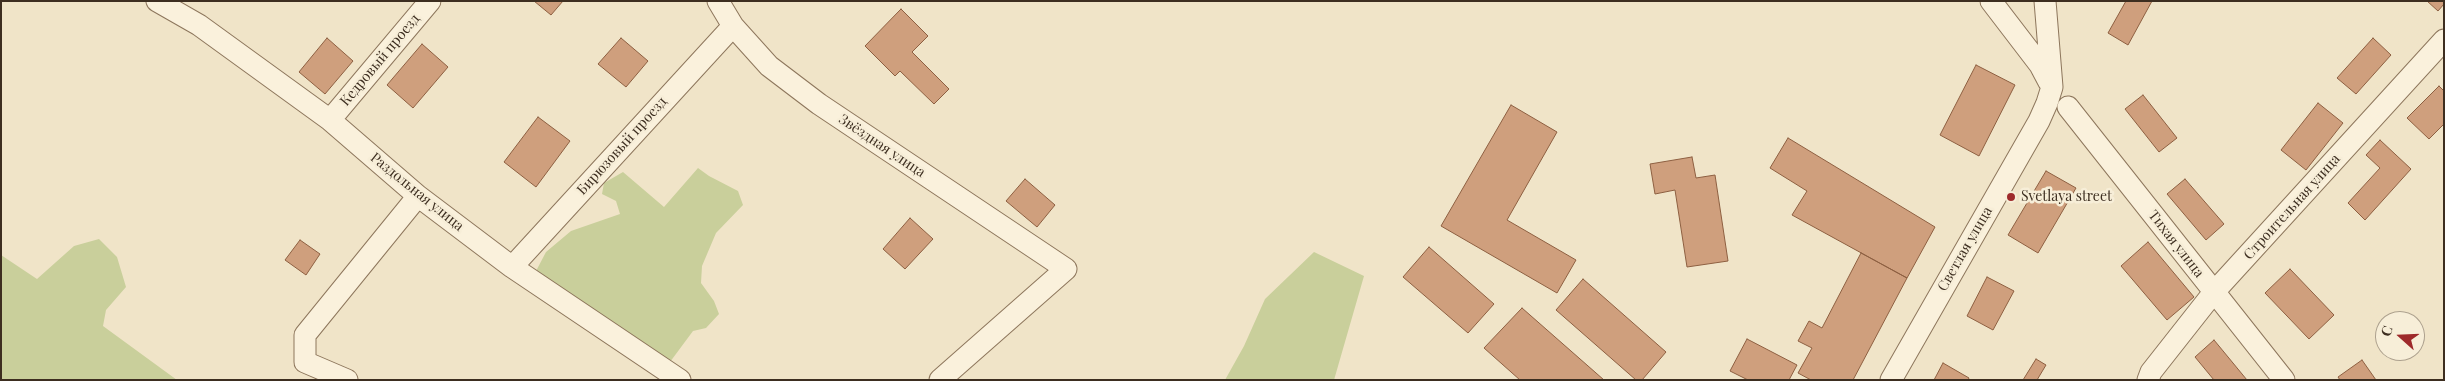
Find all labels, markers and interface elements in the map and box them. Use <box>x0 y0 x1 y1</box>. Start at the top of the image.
street label: Кедровый проезд <box>337 11 423 109</box>
street label: Бирюзовый проезд <box>574 94 670 198</box>
street label: Звёздная улица <box>836 111 928 181</box>
street label: Раздольная улица <box>367 149 467 235</box>
street label: Строительная улица <box>2240 151 2344 263</box>
place label: Svetlaya street <box>2021 189 2112 205</box>
marker: Svetlaya street <box>2005 191 2017 203</box>
street label: Светлая улица <box>1934 204 1996 294</box>
street label: Тихая улица <box>2145 207 2207 281</box>
north arrow <box>2375 311 2425 361</box>
text: С <box>2376 323 2397 339</box>

